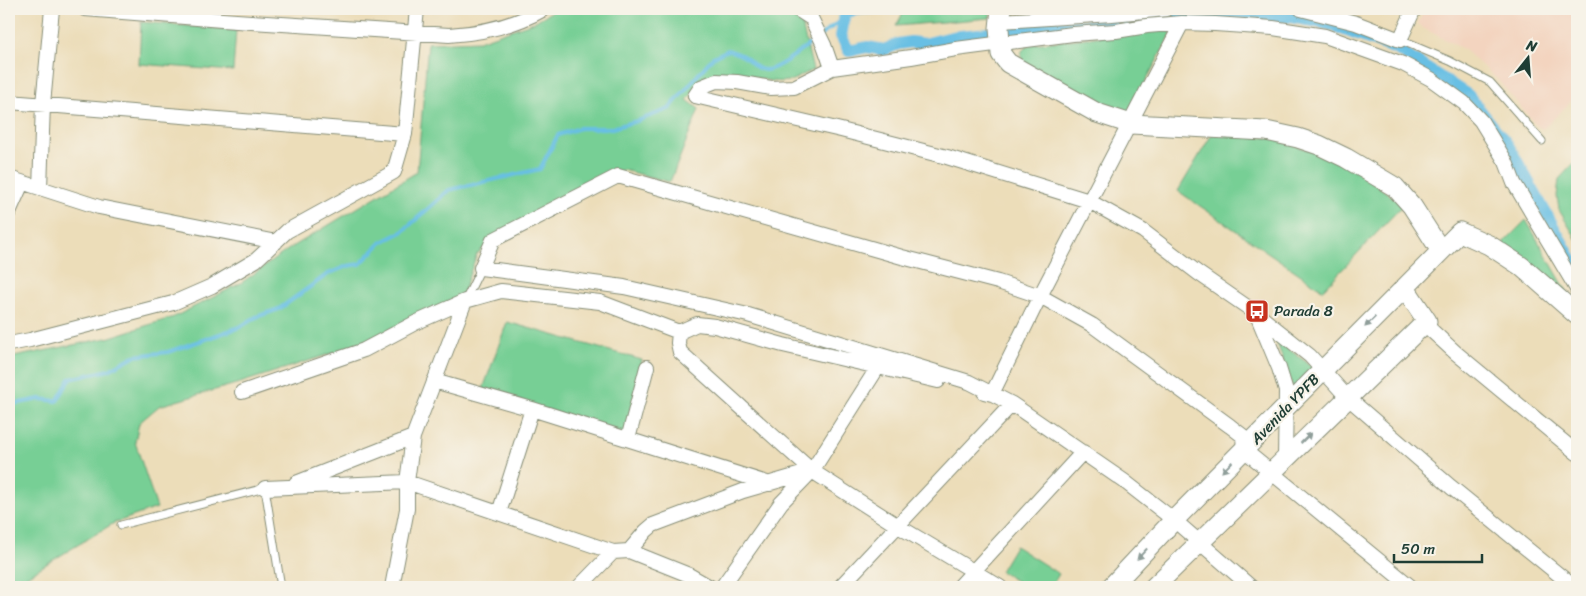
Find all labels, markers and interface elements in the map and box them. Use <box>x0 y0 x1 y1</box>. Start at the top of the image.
north arrow <box>1504 32 1554 82</box>
text: N <box>1522 32 1540 60</box>
bus stop icon: Parada 8 <box>1244 298 1270 324</box>
place label: Parada 8 <box>1274 298 1333 324</box>
one-way arrow <box>1364 316 1376 328</box>
street label: Avenida YPFB <box>1243 367 1326 451</box>
one-way arrow <box>1299 432 1311 444</box>
one-way arrow <box>1221 461 1233 473</box>
scale bar <box>1394 531 1481 563</box>
text: 50 m <box>1401 536 1436 562</box>
one-way arrow <box>1137 547 1148 560</box>

